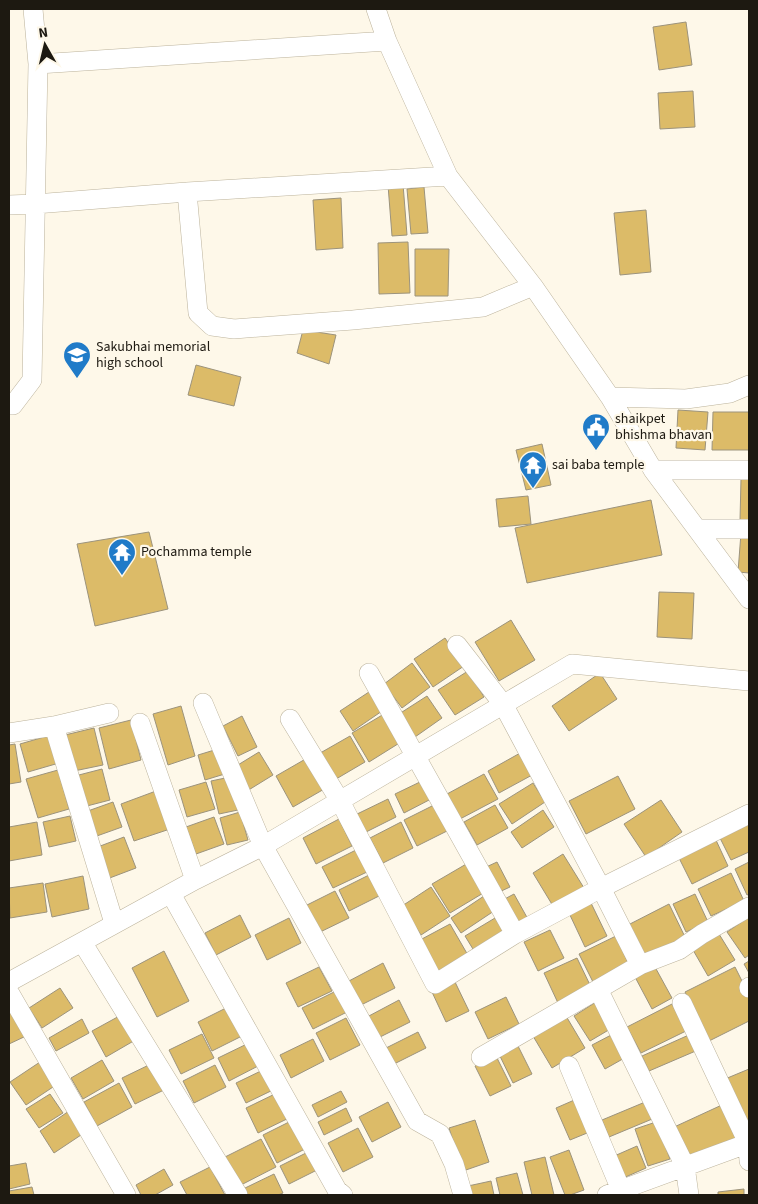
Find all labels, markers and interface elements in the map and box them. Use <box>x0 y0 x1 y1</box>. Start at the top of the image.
north arrow <box>20 20 70 70</box>
text: N <box>37 23 49 44</box>
place label: Sakubhai memorial high school <box>96 337 211 373</box>
school or university icon: Sakubhai memorial high school <box>62 340 92 379</box>
place label: shaikpet bhishma bhavan <box>615 409 712 445</box>
public building icon: shaikpet bhishma bhavan <box>581 412 611 451</box>
temple icon: sai baba temple <box>518 450 548 489</box>
place label: sai baba temple <box>552 455 645 475</box>
temple icon: Pochamma temple <box>107 537 137 576</box>
place label: Pochamma temple <box>141 542 252 562</box>

